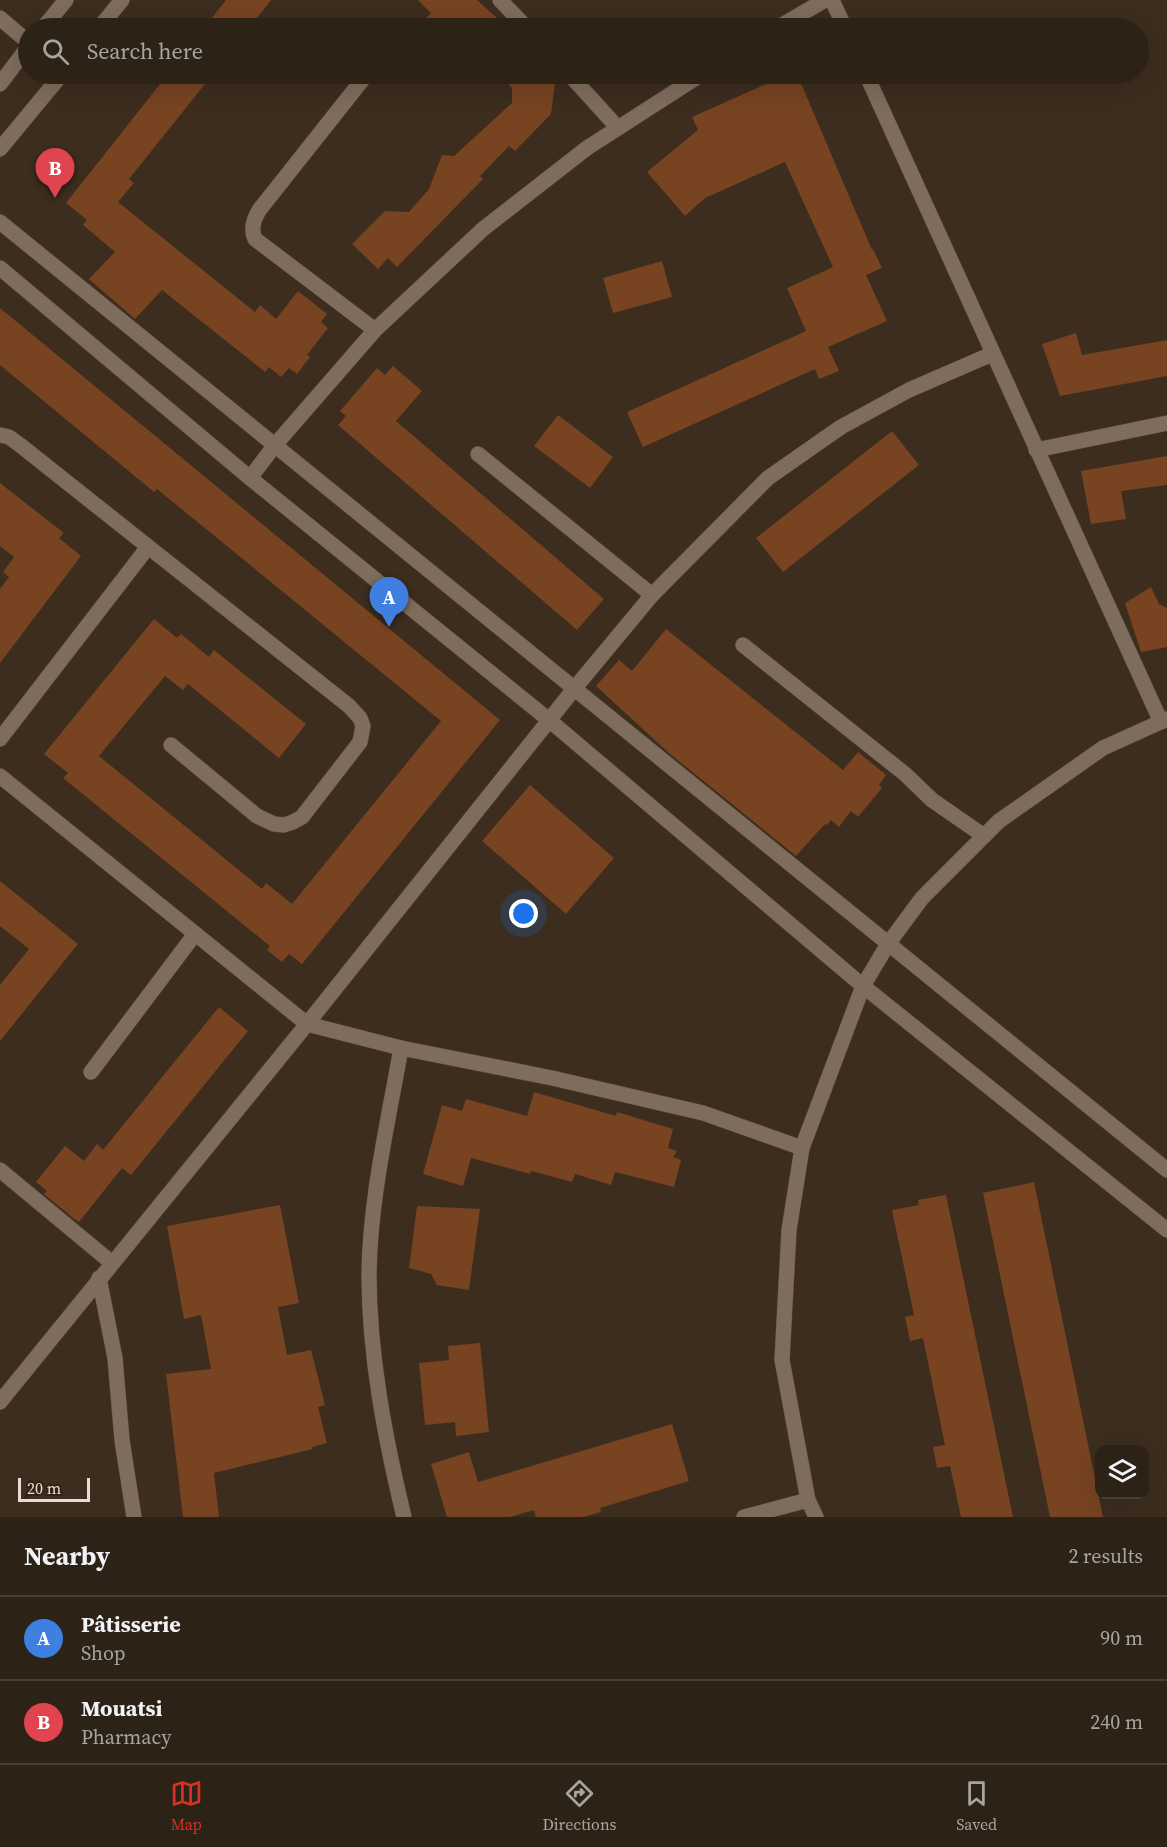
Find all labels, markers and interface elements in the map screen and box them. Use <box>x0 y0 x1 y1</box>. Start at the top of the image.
search box <box>18 18 1149 84</box>
icon: search <box>39 35 72 68</box>
text: Search here <box>87 36 203 66</box>
pin: B <box>36 148 74 198</box>
pin: A <box>370 578 408 627</box>
your location <box>509 899 538 928</box>
map controls <box>1095 1445 1149 1499</box>
button: layers <box>1095 1445 1149 1499</box>
scale bar <box>18 1475 90 1502</box>
text: 20 m <box>27 1477 61 1499</box>
text: Nearby <box>24 1538 110 1574</box>
text: 2 results <box>1068 1542 1143 1570</box>
text: Pâtisserie <box>81 1609 181 1639</box>
text: A <box>37 1624 50 1652</box>
text: 90 m <box>1100 1624 1143 1652</box>
text: Shop <box>81 1639 126 1667</box>
text: Mouatsi <box>81 1693 162 1723</box>
text: B <box>37 1708 50 1736</box>
text: 240 m <box>1090 1708 1143 1736</box>
text: Pharmacy <box>81 1723 172 1751</box>
tab: Map <box>170 1777 203 1835</box>
tab: Directions <box>542 1777 617 1835</box>
tab: Saved <box>956 1777 997 1835</box>

